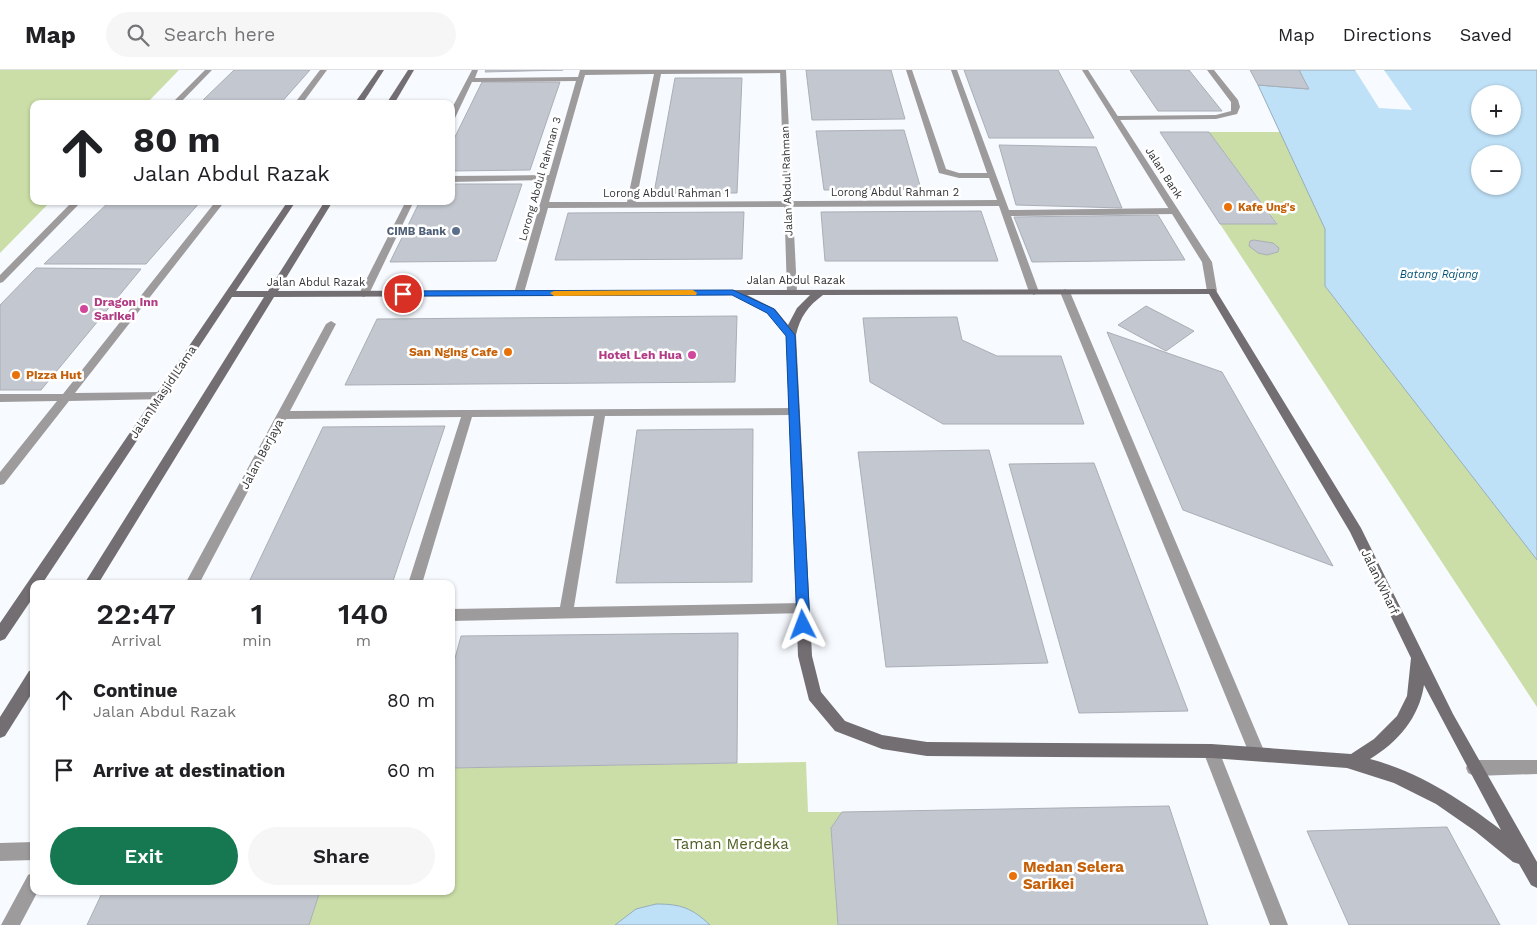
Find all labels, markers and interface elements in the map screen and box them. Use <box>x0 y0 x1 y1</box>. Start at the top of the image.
search box <box>106 12 456 57</box>
text: Map <box>25 21 76 49</box>
icon: search <box>124 21 152 49</box>
text: Search here <box>164 23 275 46</box>
text: Map <box>1278 24 1315 45</box>
text: Directions <box>1343 24 1432 45</box>
text: Saved <box>1460 24 1512 45</box>
map controls <box>1471 85 1521 195</box>
button: + <box>1471 85 1521 135</box>
street label: Lorong Abdul Rahman 3 <box>516 115 564 243</box>
text: 80 m <box>133 119 220 161</box>
icon: ahead <box>50 120 115 185</box>
street label: Jalan Abdul Rahman <box>779 126 795 236</box>
street label: Jalan Bank <box>1143 145 1185 201</box>
button: − <box>1471 145 1521 195</box>
text: Jalan Abdul Razak <box>133 161 330 186</box>
street label: Lorong Abdul Rahman 2 <box>831 186 959 199</box>
street label: Lorong Abdul Rahman 1 <box>603 187 729 200</box>
marker: Kafe Ung's <box>1222 201 1234 213</box>
place label: Kafe Ung's <box>1238 201 1295 214</box>
place label: CIMB Bank <box>387 225 446 238</box>
marker: CIMB Bank <box>450 225 462 237</box>
water label: Batang Rajang <box>1400 268 1479 281</box>
pin <box>382 273 424 315</box>
street label: Jalan Abdul Razak <box>747 274 845 287</box>
street label: Jalan Abdul Razak <box>267 276 365 289</box>
icon: arrive <box>389 280 417 308</box>
place label: Dragon Inn Sarikei <box>94 295 158 323</box>
marker: Dragon Inn Sarikei <box>78 303 90 315</box>
street label: Jalan Masjid Lama <box>127 343 199 441</box>
place label: San Nging Cafe <box>409 345 498 359</box>
marker: San Nging Cafe <box>502 346 514 358</box>
place label: Hotel Leh Hua <box>598 348 682 362</box>
marker: Hotel Leh Hua <box>686 349 698 361</box>
place label: Pizza Hut <box>26 368 82 382</box>
marker: Pizza Hut <box>10 369 22 381</box>
street label: Jalan Berjaya <box>238 416 286 491</box>
street label: Jalan Wharf <box>1358 547 1402 617</box>
text: 22:47 <box>96 596 176 631</box>
text: 1 <box>251 596 263 631</box>
text: 140 <box>338 596 389 631</box>
position arrow <box>776 598 828 650</box>
text: Arrival <box>111 631 161 650</box>
text: min <box>242 631 272 650</box>
text: m <box>356 631 371 650</box>
text: Continue <box>93 679 177 702</box>
icon: ahead <box>50 686 78 714</box>
text: 80 m <box>387 689 435 712</box>
text: Jalan Abdul Razak <box>93 702 236 721</box>
icon: arrive <box>50 756 78 784</box>
text: Arrive at destination <box>93 759 285 782</box>
text: 60 m <box>387 759 435 782</box>
button: Exit <box>50 827 238 885</box>
button: Share <box>248 827 435 885</box>
park label: Taman Merdeka <box>673 835 789 853</box>
place label: Medan Selera Sarikei <box>1023 858 1124 893</box>
marker: Medan Selera Sarikei <box>1007 870 1019 882</box>

